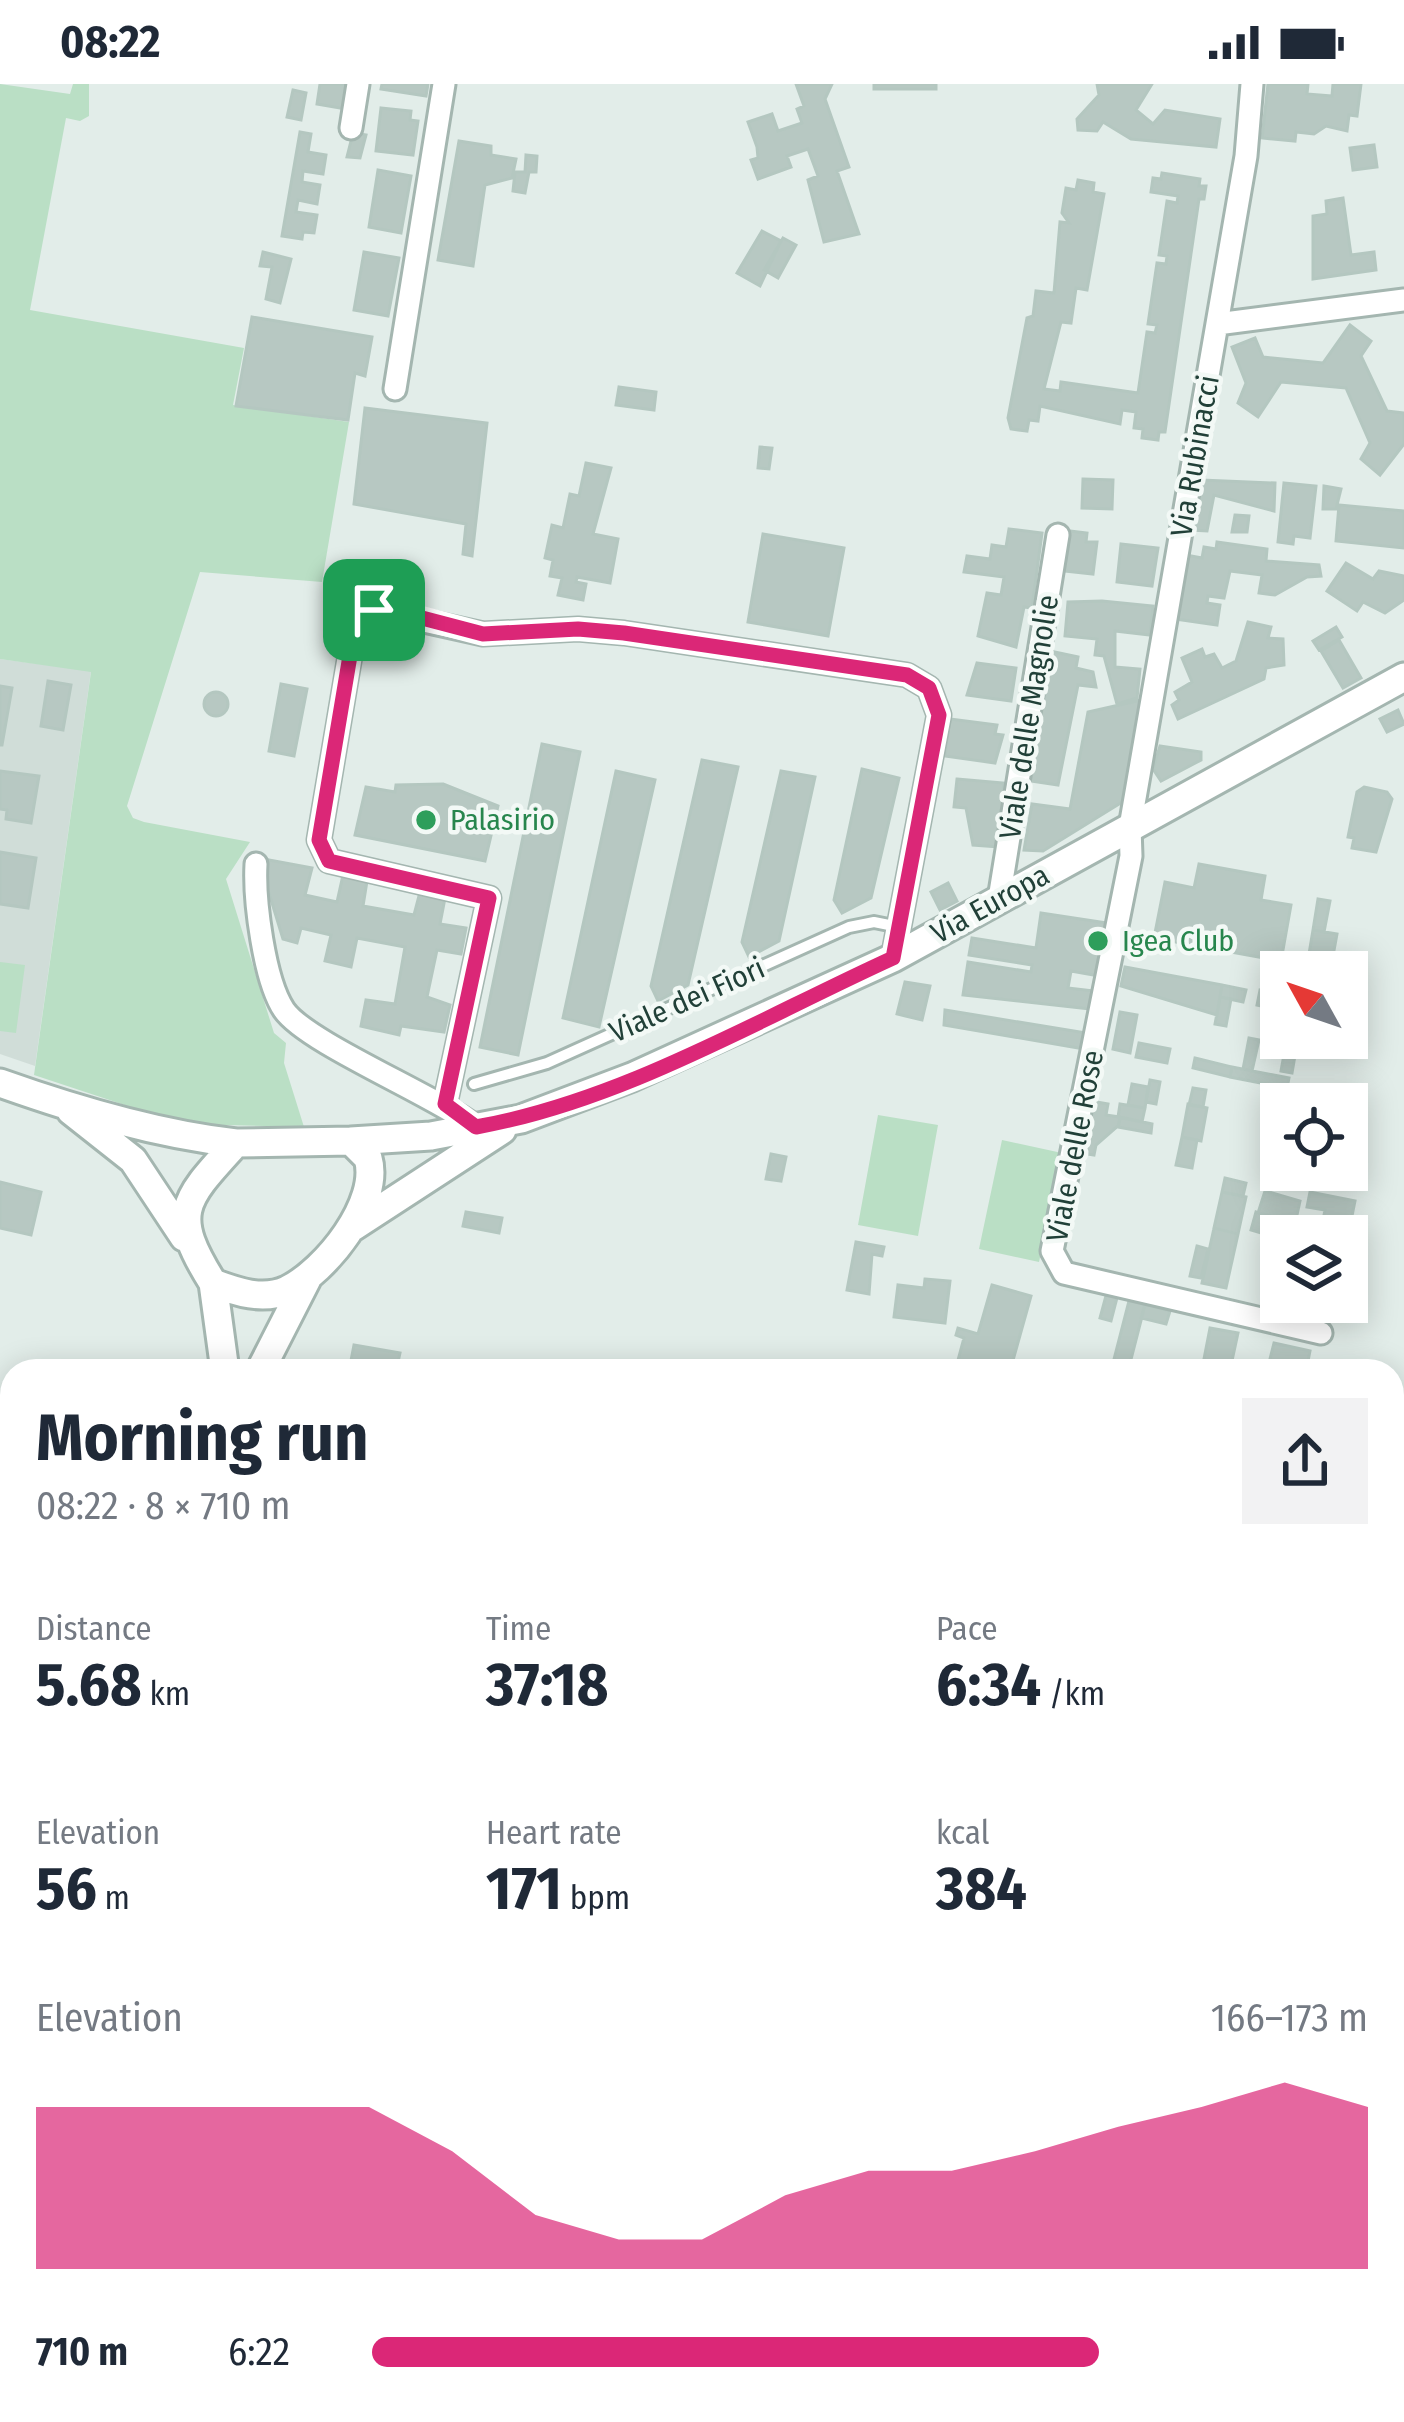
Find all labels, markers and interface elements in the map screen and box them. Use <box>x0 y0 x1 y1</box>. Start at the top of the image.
text: 08:22 <box>60 15 160 69</box>
street label: Via Rubinacci <box>1163 372 1227 540</box>
pin <box>323 559 425 661</box>
icon: arrive <box>341 577 407 643</box>
street label: Viale delle Magnolie <box>992 592 1066 842</box>
place label: Palasirio <box>450 802 555 838</box>
marker: Palasirio <box>413 807 439 833</box>
street label: Via Europa <box>925 857 1055 951</box>
place label: Igea Club <box>1122 923 1234 959</box>
marker: Igea Club <box>1085 928 1111 954</box>
street label: Viale dei Fiori <box>604 950 770 1050</box>
north arrow <box>1260 951 1368 1059</box>
map controls <box>1260 951 1368 1323</box>
street label: Viale delle Rose <box>1039 1047 1111 1245</box>
button: locate <box>1260 1083 1368 1191</box>
button: layers <box>1260 1215 1368 1323</box>
text: Morning run <box>36 1398 369 1477</box>
button: share <box>1242 1398 1368 1524</box>
text: 08:22 · 8 × 710 m <box>36 1483 291 1529</box>
text: Distance <box>36 1609 152 1649</box>
text: Time <box>486 1609 551 1649</box>
text: Pace <box>936 1609 998 1649</box>
text: 5.68 <box>36 1649 142 1721</box>
text: 37:18 <box>486 1649 608 1721</box>
text: 6:34 <box>936 1649 1041 1721</box>
text: km <box>142 1674 190 1714</box>
text: /km <box>1041 1674 1105 1714</box>
text: Elevation <box>36 1813 160 1853</box>
text: Heart rate <box>486 1813 622 1853</box>
text: kcal <box>936 1813 989 1853</box>
text: 56 <box>36 1853 97 1925</box>
text: 171 <box>486 1853 562 1925</box>
text: 384 <box>936 1853 1027 1925</box>
text: m <box>97 1878 130 1918</box>
text: bpm <box>562 1878 630 1918</box>
text: Elevation <box>36 1995 183 2041</box>
text: 166–173 m <box>1211 1995 1368 2041</box>
text: 710 m <box>36 2329 128 2375</box>
text: 6:22 <box>228 2329 290 2375</box>

